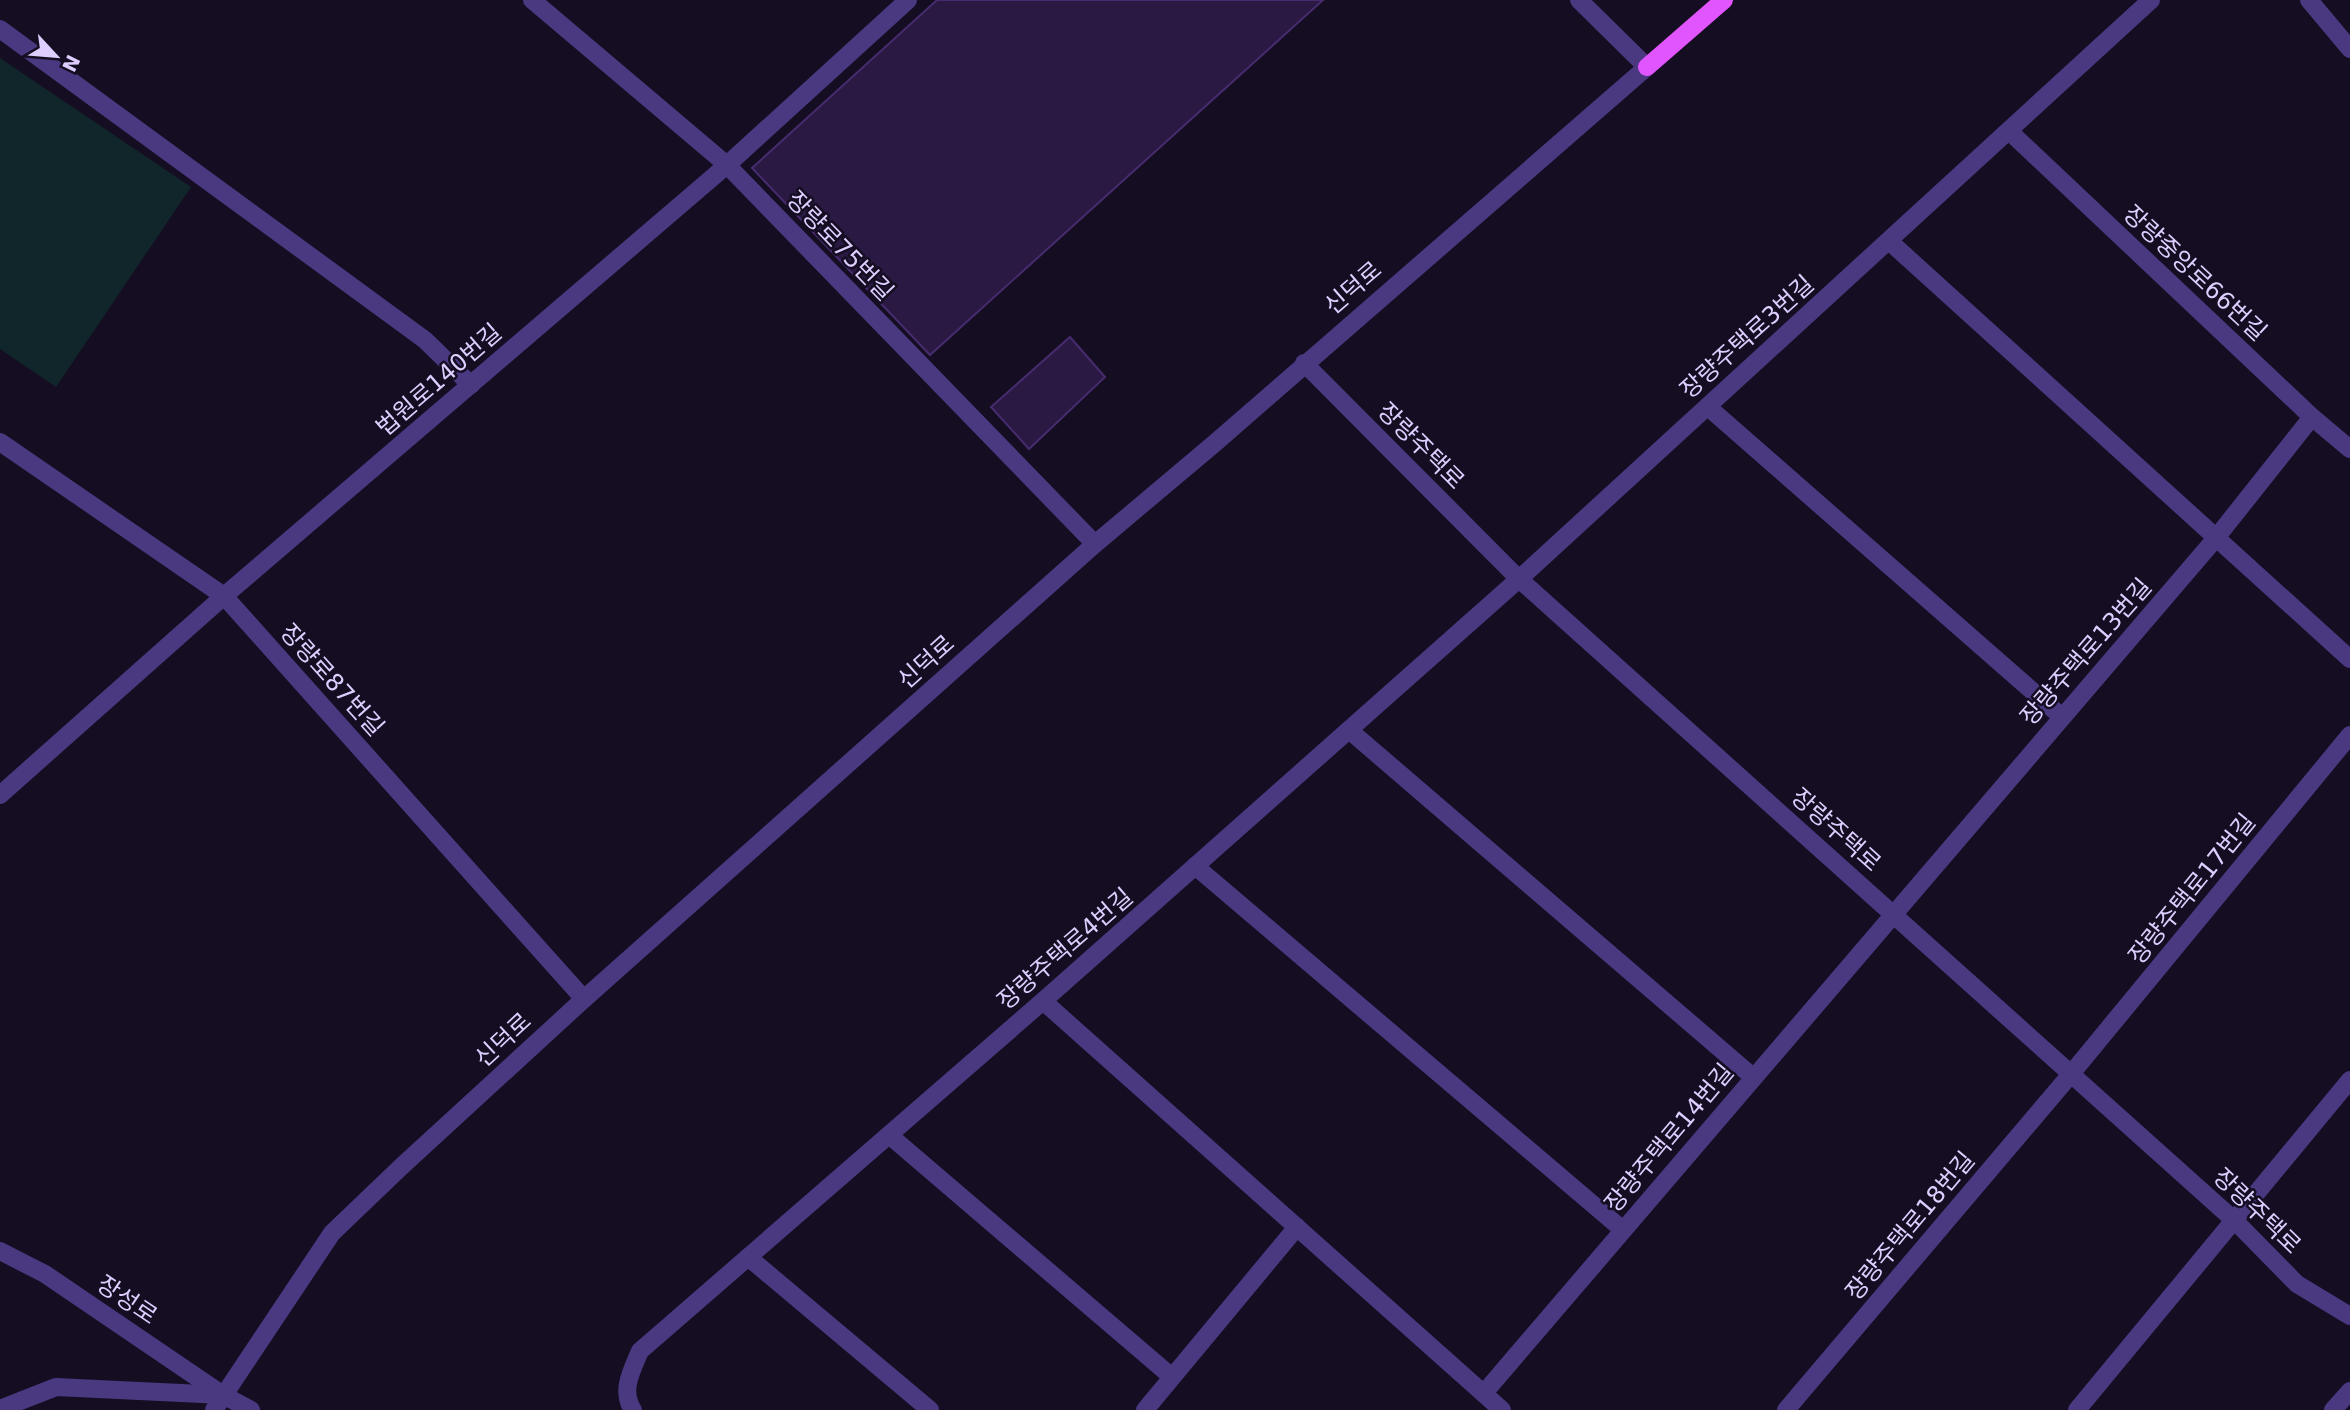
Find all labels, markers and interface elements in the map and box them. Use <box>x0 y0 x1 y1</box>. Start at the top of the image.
north arrow <box>21 21 91 91</box>
text: N <box>58 51 85 75</box>
street label: 장량로75번길 <box>781 186 899 306</box>
street label: 장량중앙로66번길 <box>2118 200 2272 346</box>
street label: 신덕로 <box>1319 256 1387 320</box>
street label: 장량주택로3번길 <box>1675 270 1819 404</box>
street label: 법원로140번길 <box>371 318 507 442</box>
street label: 장량주택로 <box>1372 397 1470 495</box>
street label: 장량주택로13번길 <box>2015 573 2157 731</box>
street label: 장량로87번길 <box>274 618 390 742</box>
street label: 신덕로 <box>892 629 960 695</box>
street label: 장량주택로 <box>1786 783 1886 877</box>
street label: 장량주택로17번길 <box>2123 808 2261 970</box>
street label: 장량주택로4번길 <box>992 883 1138 1015</box>
street label: 신덕로 <box>469 1007 537 1073</box>
street label: 장량주택로14번길 <box>1599 1058 1739 1218</box>
street label: 장량주택로18번길 <box>1840 1146 1980 1306</box>
street label: 장량주택로 <box>2208 1163 2306 1259</box>
street label: 장성로 <box>92 1270 162 1330</box>

